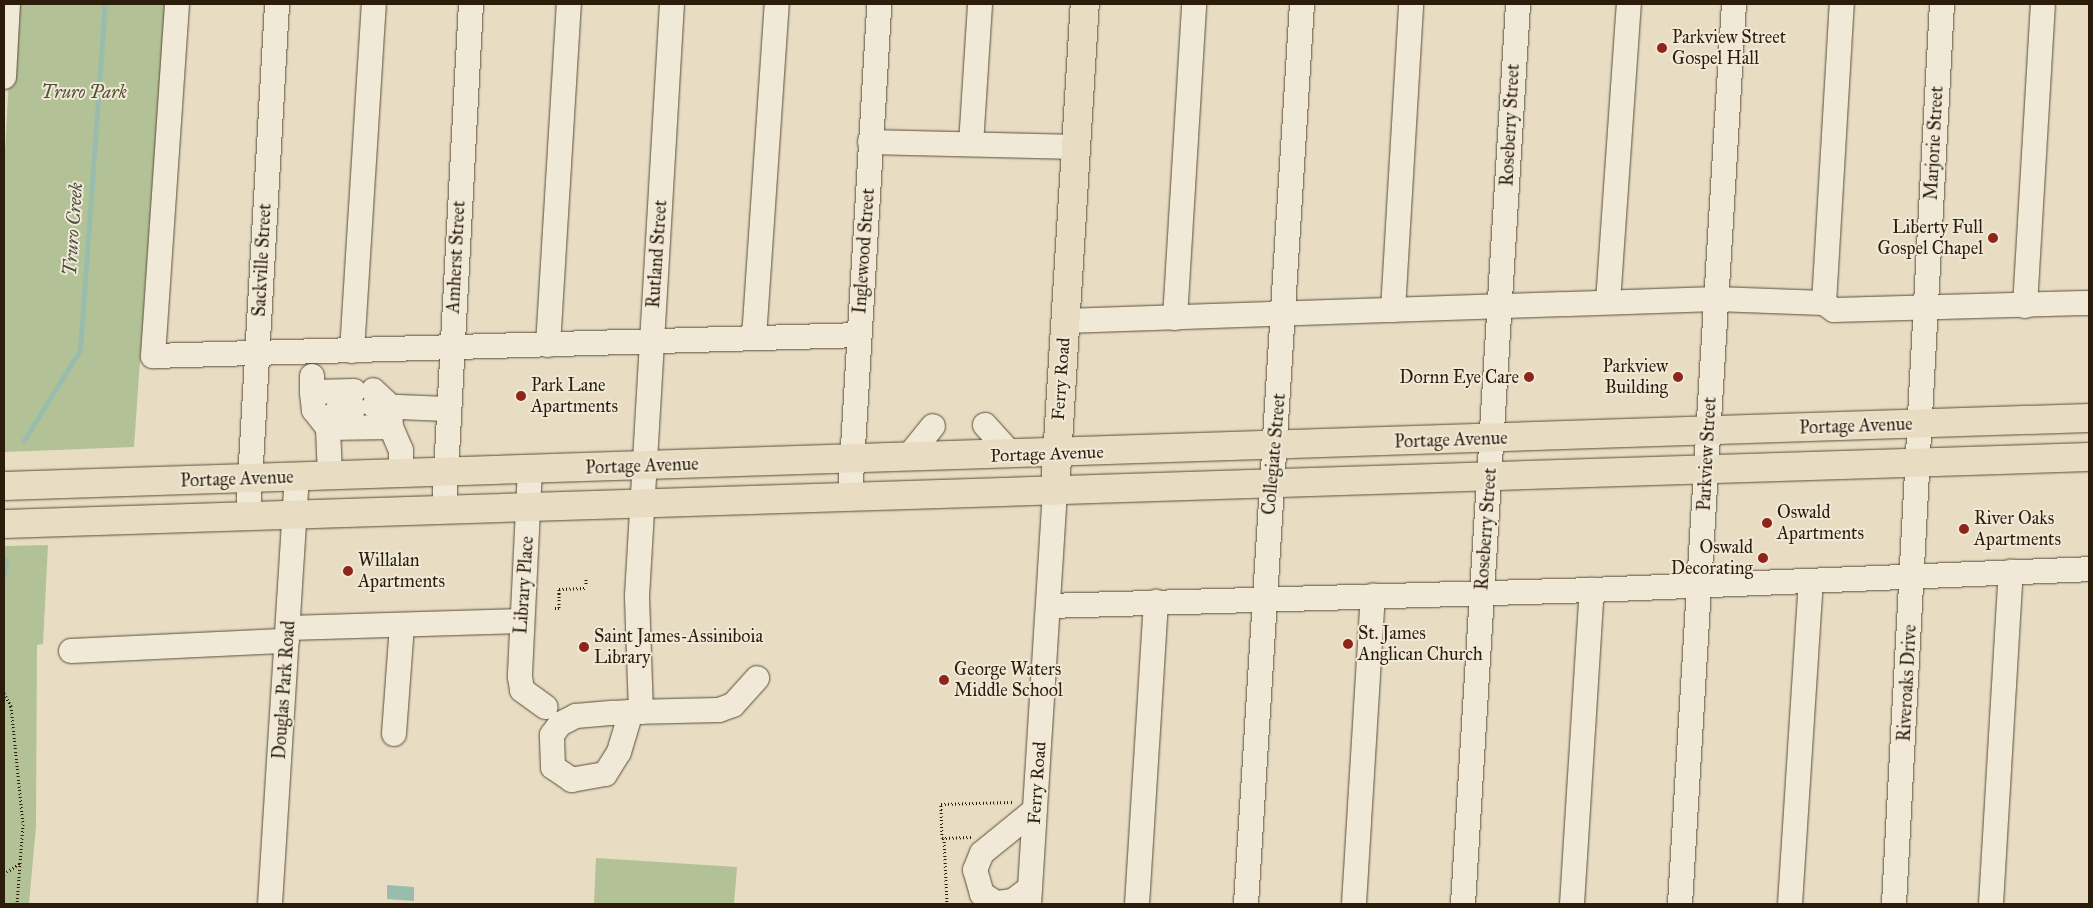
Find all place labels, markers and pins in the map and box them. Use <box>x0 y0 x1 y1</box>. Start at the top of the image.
place label: Parkview Street Gospel Hall <box>1672 27 1786 70</box>
marker: Parkview Street Gospel Hall <box>1656 42 1668 54</box>
place label: Liberty Full Gospel Chapel <box>1878 217 1983 260</box>
marker: Liberty Full Gospel Chapel <box>1987 232 1999 244</box>
place label: Parkview Building <box>1603 356 1668 398</box>
place label: Dornn Eye Care <box>1399 366 1519 388</box>
marker: Dornn Eye Care <box>1523 371 1535 383</box>
marker: Parkview Building <box>1672 371 1684 383</box>
place label: Park Lane Apartments <box>531 375 618 418</box>
marker: Park Lane Apartments <box>515 390 527 402</box>
place label: Oswald Apartments <box>1777 502 1864 544</box>
place label: River Oaks Apartments <box>1974 508 2061 550</box>
marker: Oswald Apartments <box>1761 517 1773 529</box>
marker: River Oaks Apartments <box>1958 523 1970 535</box>
place label: Oswald Decorating <box>1671 537 1753 580</box>
place label: Willalan Apartments <box>358 550 445 592</box>
marker: Oswald Decorating <box>1757 552 1769 564</box>
marker: Willalan Apartments <box>342 565 354 577</box>
place label: St. James Anglican Church <box>1358 623 1483 666</box>
place label: Saint James-Assiniboia Library <box>594 626 763 669</box>
marker: St. James Anglican Church <box>1342 638 1354 650</box>
marker: Saint James-Assiniboia Library <box>578 641 590 653</box>
place label: George Waters Middle School <box>954 659 1063 702</box>
marker: George Waters Middle School <box>938 674 950 686</box>

